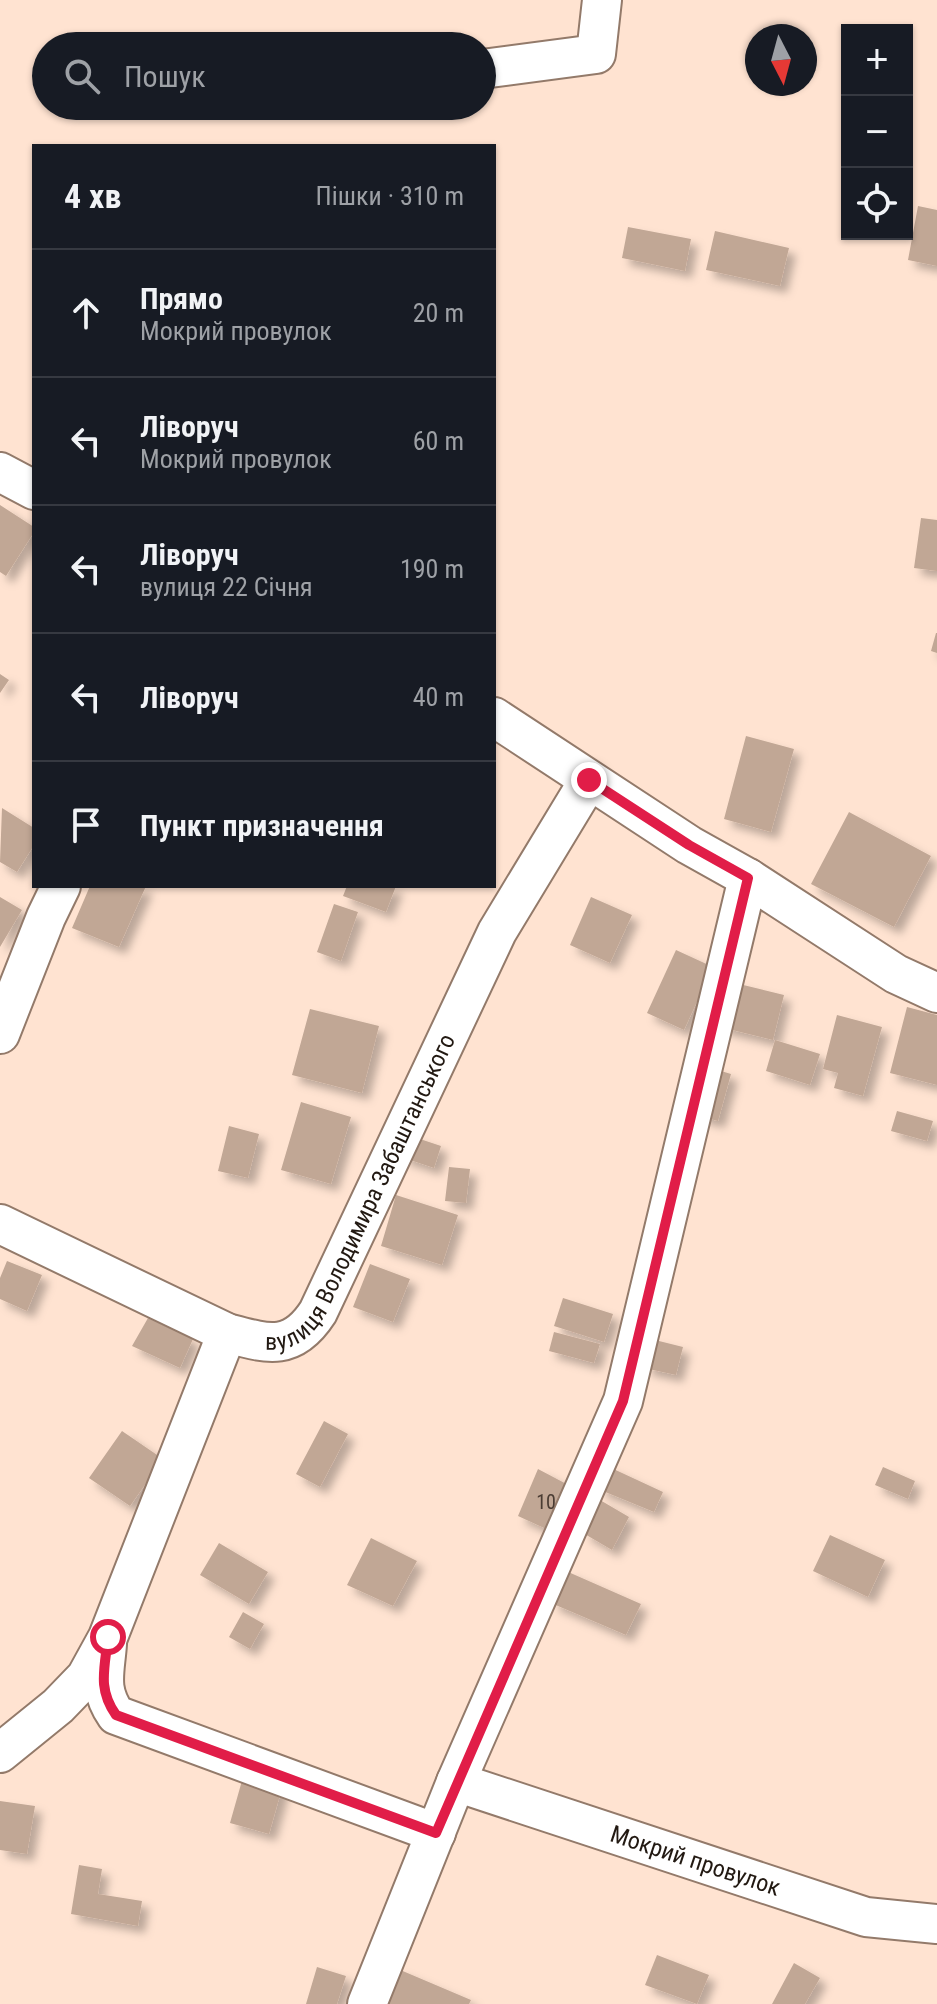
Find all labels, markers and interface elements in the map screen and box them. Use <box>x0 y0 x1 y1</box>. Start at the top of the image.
north arrow <box>745 24 817 96</box>
map controls <box>841 24 913 240</box>
button: + <box>841 24 913 96</box>
search box <box>32 32 496 120</box>
icon: search <box>60 54 104 98</box>
text: Пошук <box>124 59 206 94</box>
button: − <box>841 96 913 168</box>
button: locate <box>841 168 913 240</box>
text: 4 хв <box>64 176 121 216</box>
text: Пішки · 310 m <box>316 181 464 211</box>
text: Прямо <box>140 281 223 316</box>
icon: ahead <box>64 291 108 335</box>
text: 20 m <box>413 298 464 328</box>
text: Мокрий провулок <box>140 316 332 346</box>
text: Ліворуч <box>140 409 239 444</box>
icon: left <box>64 419 108 463</box>
text: 60 m <box>413 426 464 456</box>
text: Мокрий провулок <box>140 444 332 474</box>
text: Ліворуч <box>140 537 239 572</box>
icon: left <box>64 547 108 591</box>
text: 190 m <box>400 554 464 584</box>
text: вулиця 22 Січня <box>140 572 313 602</box>
icon: left <box>64 675 108 719</box>
text: Ліворуч <box>140 680 239 715</box>
text: 40 m <box>413 682 464 712</box>
route end <box>571 762 607 798</box>
icon: arrive <box>64 803 108 847</box>
text: Пункт призначення <box>140 808 384 843</box>
street label: вулиця Володимира Забаштанського <box>265 1029 461 1356</box>
house number: 10 <box>536 1490 556 1514</box>
route start <box>90 1619 126 1655</box>
street label: Мокрий провулок <box>607 1820 784 1902</box>

